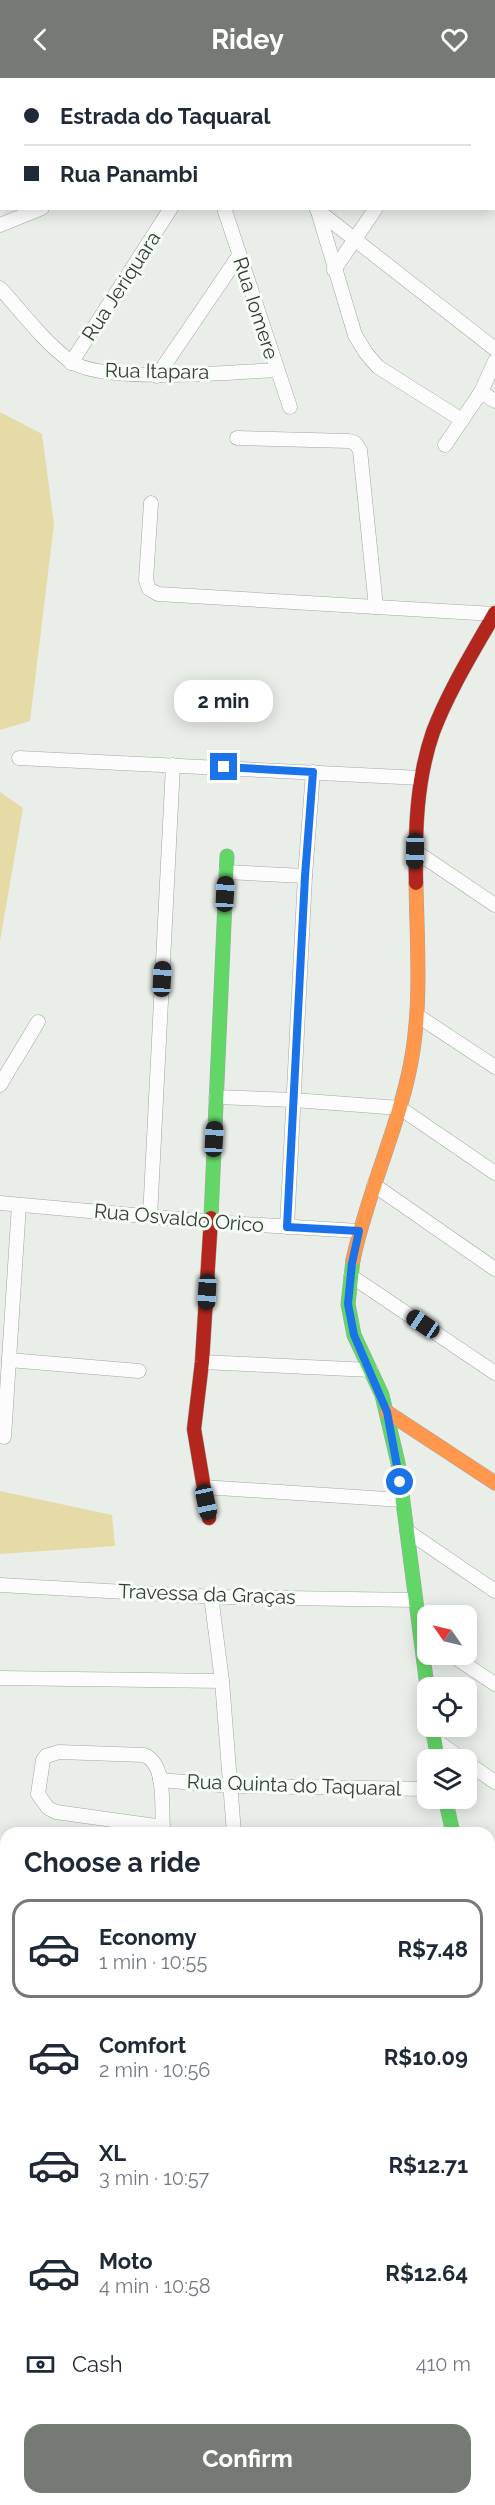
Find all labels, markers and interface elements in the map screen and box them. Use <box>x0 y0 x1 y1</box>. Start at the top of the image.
icon: back <box>24 23 57 56</box>
icon: heart <box>438 23 471 56</box>
text: Ridey <box>211 24 284 55</box>
text: Estrada do Taquaral <box>60 103 270 129</box>
text: Rua Panambi <box>60 161 198 187</box>
street label: Rua Jeriquara <box>77 227 165 345</box>
street label: Rua Iomere <box>228 254 284 362</box>
street label: Rua Itapara <box>105 358 209 384</box>
callout: 2 min <box>174 680 274 722</box>
text: 2 min <box>198 689 249 713</box>
route end <box>210 753 237 780</box>
car <box>406 833 424 869</box>
car <box>215 876 235 912</box>
car <box>152 961 172 997</box>
car <box>204 1121 224 1157</box>
street label: Rua Osvaldo Orico <box>93 1199 265 1237</box>
car <box>197 1274 217 1310</box>
car <box>403 1306 443 1342</box>
route start <box>386 1468 413 1495</box>
car <box>193 1483 219 1521</box>
street label: Travessa da Graças <box>118 1579 296 1609</box>
north arrow <box>417 1605 477 1665</box>
map controls <box>417 1605 477 1809</box>
button: locate <box>417 1677 477 1737</box>
button: layers <box>417 1749 477 1809</box>
street label: Rua Quinta do Taquaral <box>186 1769 402 1801</box>
text: Choose a ride <box>24 1847 200 1878</box>
icon: car <box>27 1922 81 1976</box>
text: Economy <box>99 1924 197 1950</box>
text: R$7.48 <box>397 1936 468 1962</box>
text: 1 min · 10:55 <box>99 1950 207 1974</box>
icon: car <box>27 2030 81 2084</box>
text: Comfort <box>99 2032 186 2058</box>
text: R$10.09 <box>384 2044 468 2070</box>
text: 2 min · 10:56 <box>99 2058 210 2082</box>
icon: car <box>27 2138 81 2192</box>
text: XL <box>99 2140 126 2166</box>
text: R$12.71 <box>388 2152 468 2178</box>
text: 3 min · 10:57 <box>99 2166 209 2190</box>
icon: car <box>27 2246 81 2300</box>
text: Moto <box>99 2248 153 2274</box>
text: R$12.64 <box>385 2260 468 2286</box>
text: 4 min · 10:58 <box>99 2274 211 2298</box>
icon: cash <box>24 2348 57 2381</box>
text: Cash <box>72 2351 123 2377</box>
text: 410 m <box>416 2352 471 2376</box>
button: Confirm <box>24 2424 471 2493</box>

